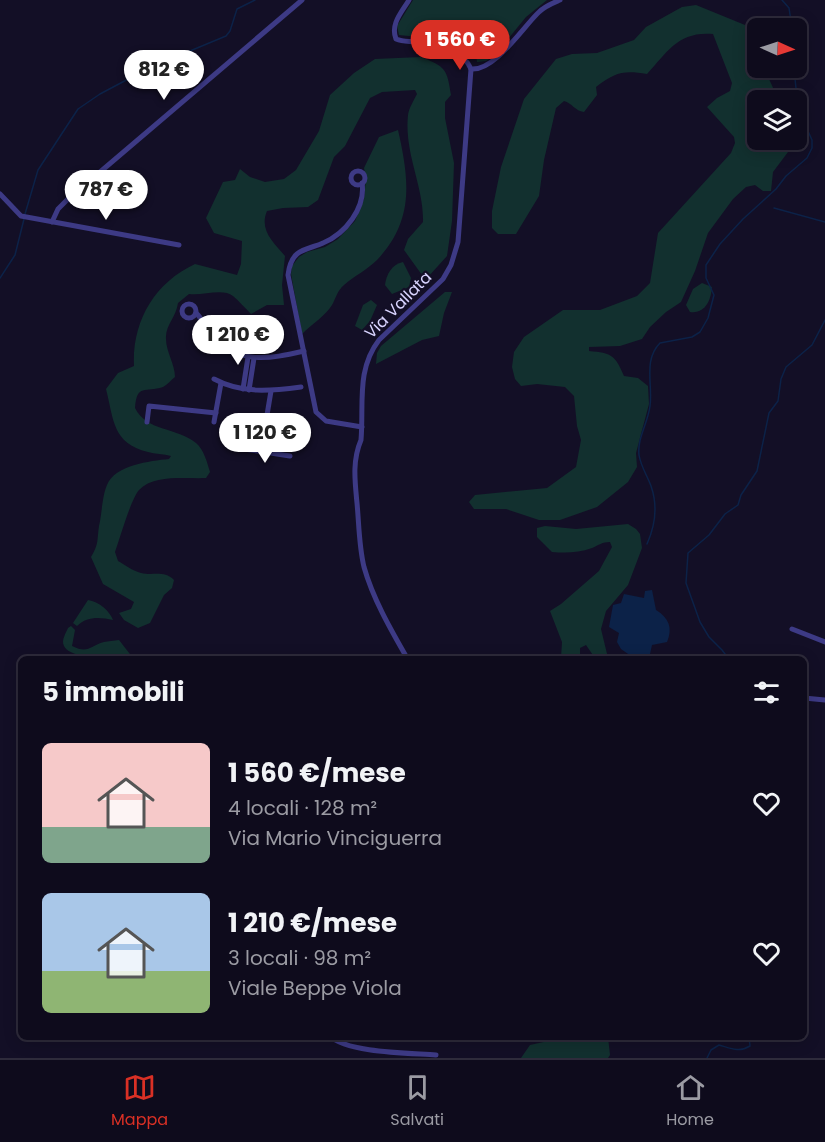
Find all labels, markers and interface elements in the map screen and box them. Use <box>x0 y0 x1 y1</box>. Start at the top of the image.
north arrow <box>747 18 807 78</box>
map controls <box>747 18 807 150</box>
pin: 1 560 € <box>405 20 515 71</box>
text: 1 560 € <box>425 25 495 53</box>
pin: 812 € <box>122 50 206 101</box>
text: 812 € <box>138 55 190 83</box>
button: layers <box>747 90 807 150</box>
pin: 787 € <box>64 170 148 221</box>
text: 787 € <box>79 175 133 203</box>
street label: Via Vallata <box>359 266 437 344</box>
pin: 1 210 € <box>183 315 293 366</box>
text: 1 210 € <box>206 320 270 348</box>
pin: 1 120 € <box>210 413 320 464</box>
text: 1 120 € <box>233 418 297 446</box>
text: 5 immobili <box>42 674 184 710</box>
icon: filters <box>750 676 783 709</box>
text: 1 560 €/mese <box>228 755 406 791</box>
icon: home <box>90 767 162 839</box>
icon: heart <box>750 787 783 820</box>
text: 4 locali · 128 m² <box>228 794 377 822</box>
text: Via Mario Vinciguerra <box>228 824 442 852</box>
text: 1 210 €/mese <box>228 905 397 941</box>
icon: home <box>90 917 162 989</box>
icon: heart <box>750 937 783 970</box>
text: 3 locali · 98 m² <box>228 944 371 972</box>
text: Viale Beppe Viola <box>228 974 402 1002</box>
tab: Mappa <box>111 1071 168 1132</box>
tab: Salvati <box>390 1071 444 1132</box>
tab: Home <box>666 1071 714 1132</box>

